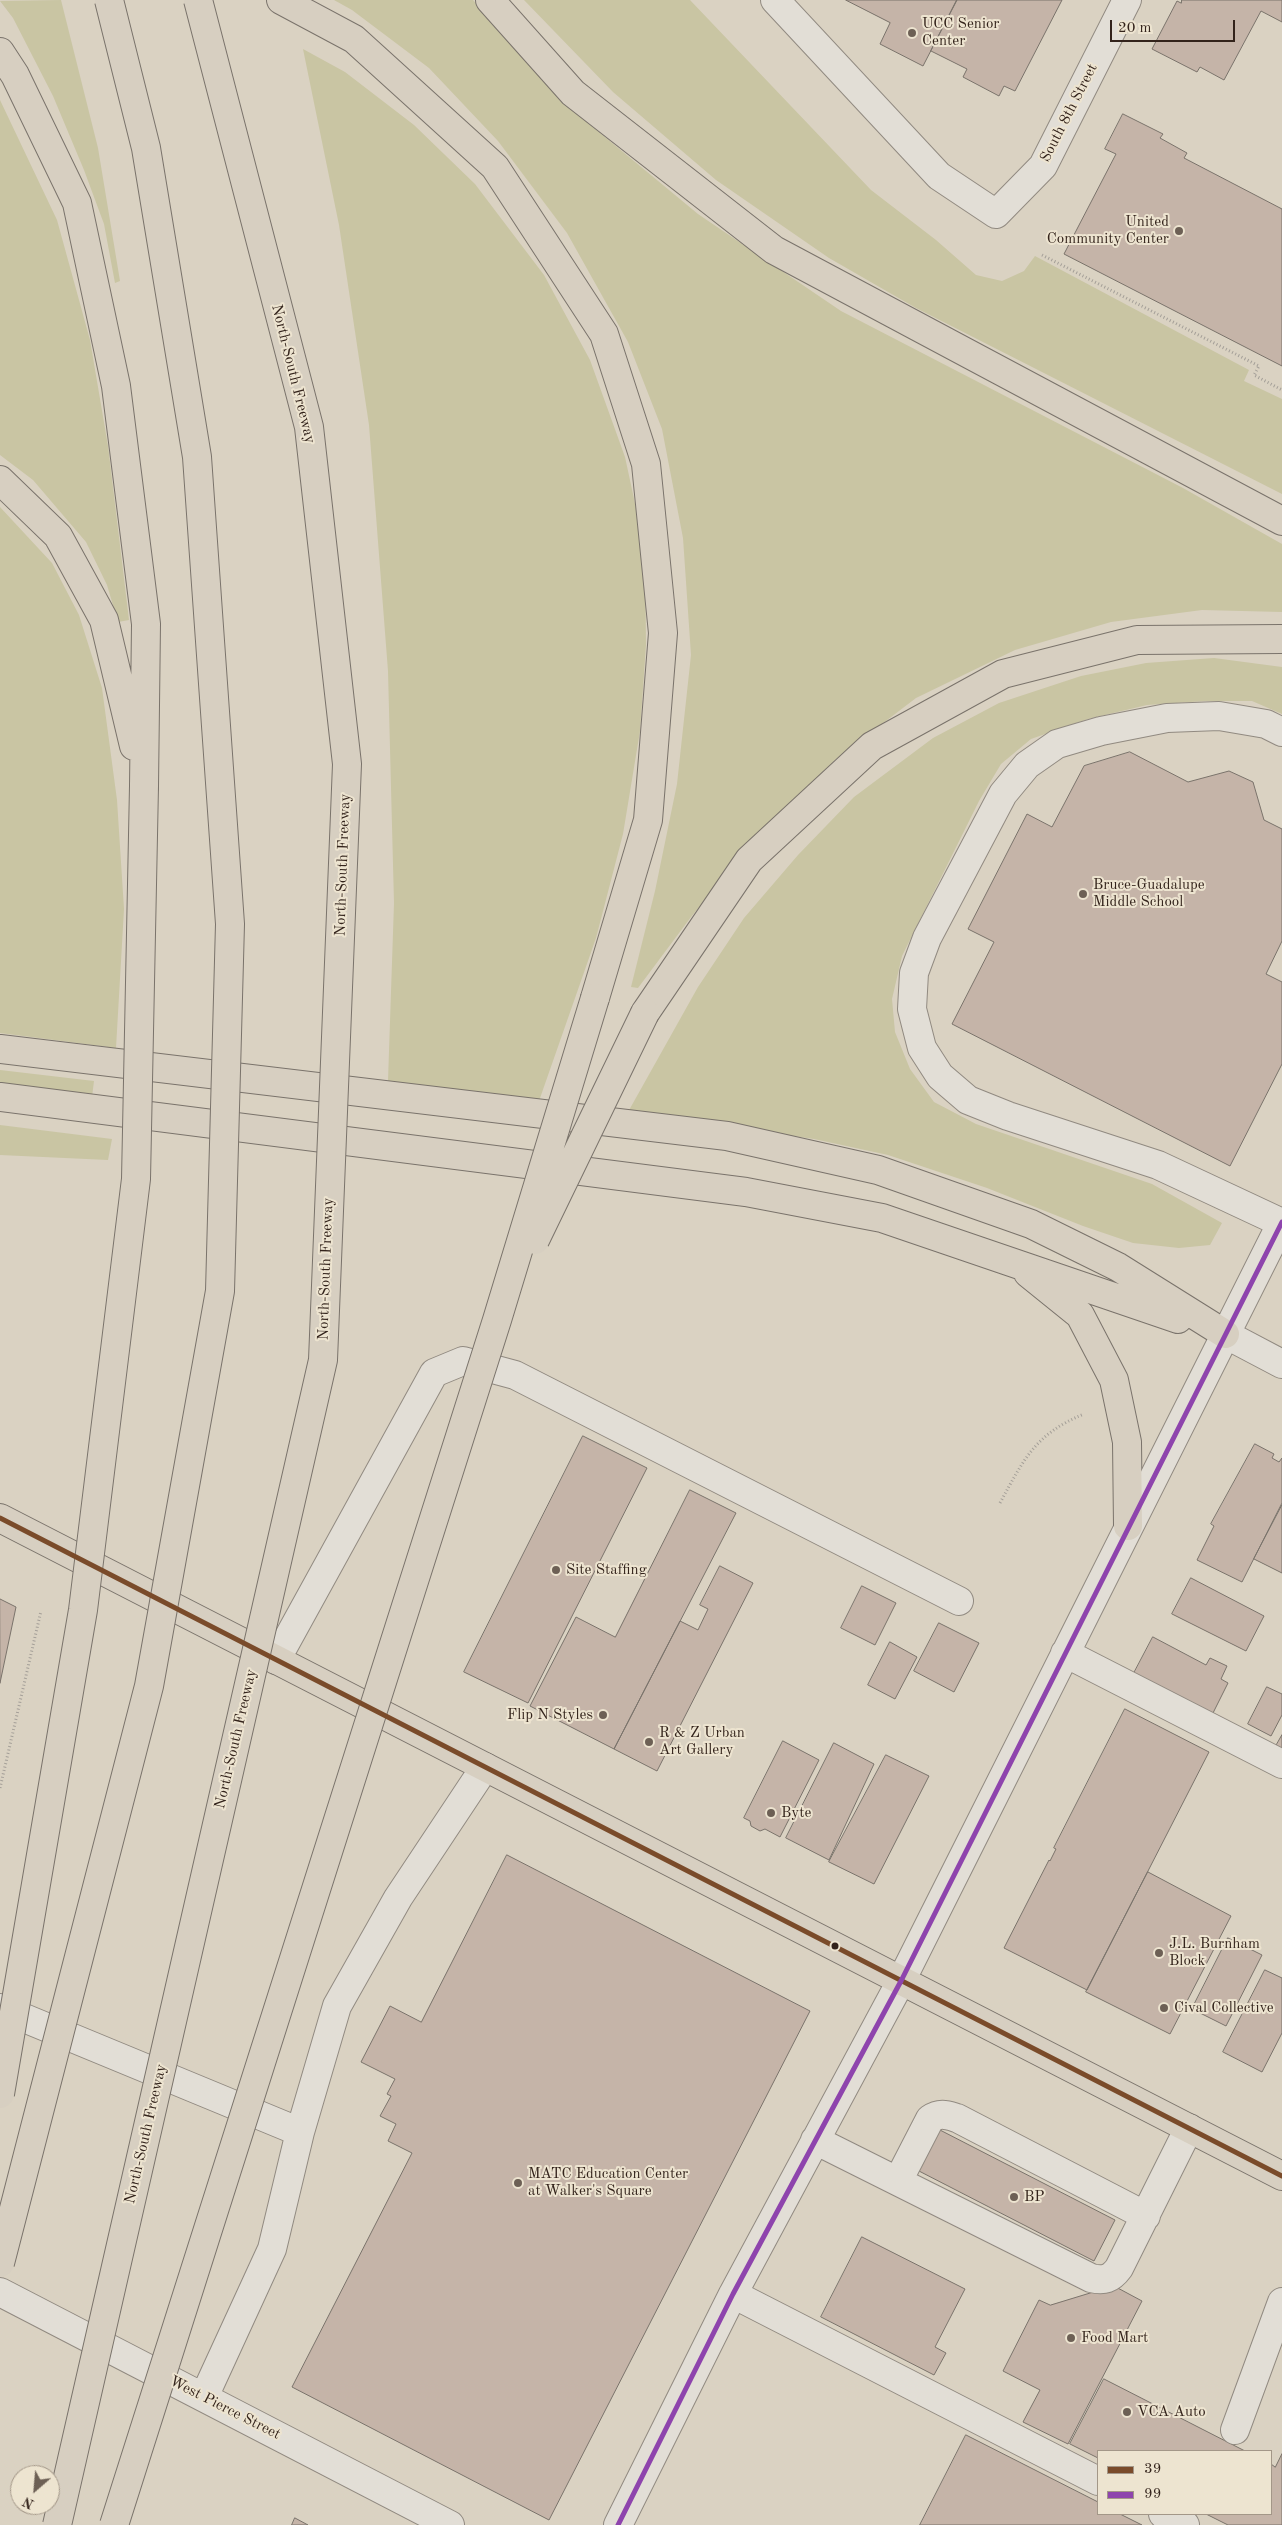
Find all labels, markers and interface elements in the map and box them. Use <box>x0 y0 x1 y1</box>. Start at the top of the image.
scale bar <box>1112 10 1237 42</box>
place label: UCC Senior Center <box>922 15 1000 50</box>
text: 20 m <box>1118 21 1152 36</box>
marker: UCC Senior Center <box>906 27 918 39</box>
street label: South 8th Street <box>1036 61 1102 165</box>
place label: United Community Center <box>1047 213 1169 248</box>
marker: United Community Center <box>1173 225 1185 237</box>
street label: North-South Freeway <box>267 303 319 445</box>
street label: North-South Freeway <box>332 793 354 937</box>
place label: Bruce-Guadalupe Middle School <box>1093 876 1205 911</box>
marker: Bruce-Guadalupe Middle School <box>1077 888 1089 900</box>
street label: North-South Freeway <box>315 1197 337 1341</box>
place label: Site Staffing <box>566 1561 647 1579</box>
marker: Site Staffing <box>550 1564 562 1576</box>
street label: North-South Freeway <box>211 1667 261 1811</box>
place label: Flip N Styles <box>507 1706 593 1724</box>
marker: Flip N Styles <box>597 1709 609 1721</box>
place label: R & Z Urban Art Gallery <box>659 1724 745 1759</box>
marker: R & Z Urban Art Gallery <box>643 1736 655 1748</box>
place label: Byte <box>781 1804 811 1822</box>
marker: Byte <box>765 1807 777 1819</box>
place label: J.L. Burnham Block <box>1169 1935 1260 1970</box>
unlabelled marker <box>830 1941 840 1951</box>
marker: J.L. Burnham Block <box>1153 1947 1165 1959</box>
place label: Cival Collective <box>1174 1999 1274 2017</box>
marker: Cival Collective <box>1158 2002 1170 2014</box>
street label: North-South Freeway <box>121 2062 171 2206</box>
place label: MATC Education Center at Walker's Square <box>528 2165 688 2200</box>
marker: MATC Education Center at Walker's Square <box>512 2177 524 2189</box>
place label: BP <box>1024 2188 1045 2206</box>
marker: BP <box>1008 2191 1020 2203</box>
place label: Food Mart <box>1081 2329 1148 2347</box>
marker: Food Mart <box>1065 2332 1077 2344</box>
street label: West Pierce Street <box>167 2372 283 2444</box>
place label: VCA Auto <box>1137 2403 1206 2421</box>
marker: VCA Auto <box>1121 2406 1133 2418</box>
legend <box>1097 2450 1272 2515</box>
text: 39 <box>1144 2462 1161 2477</box>
north arrow <box>10 2465 60 2515</box>
text: 99 <box>1144 2487 1161 2502</box>
text: N <box>21 2494 37 2511</box>

